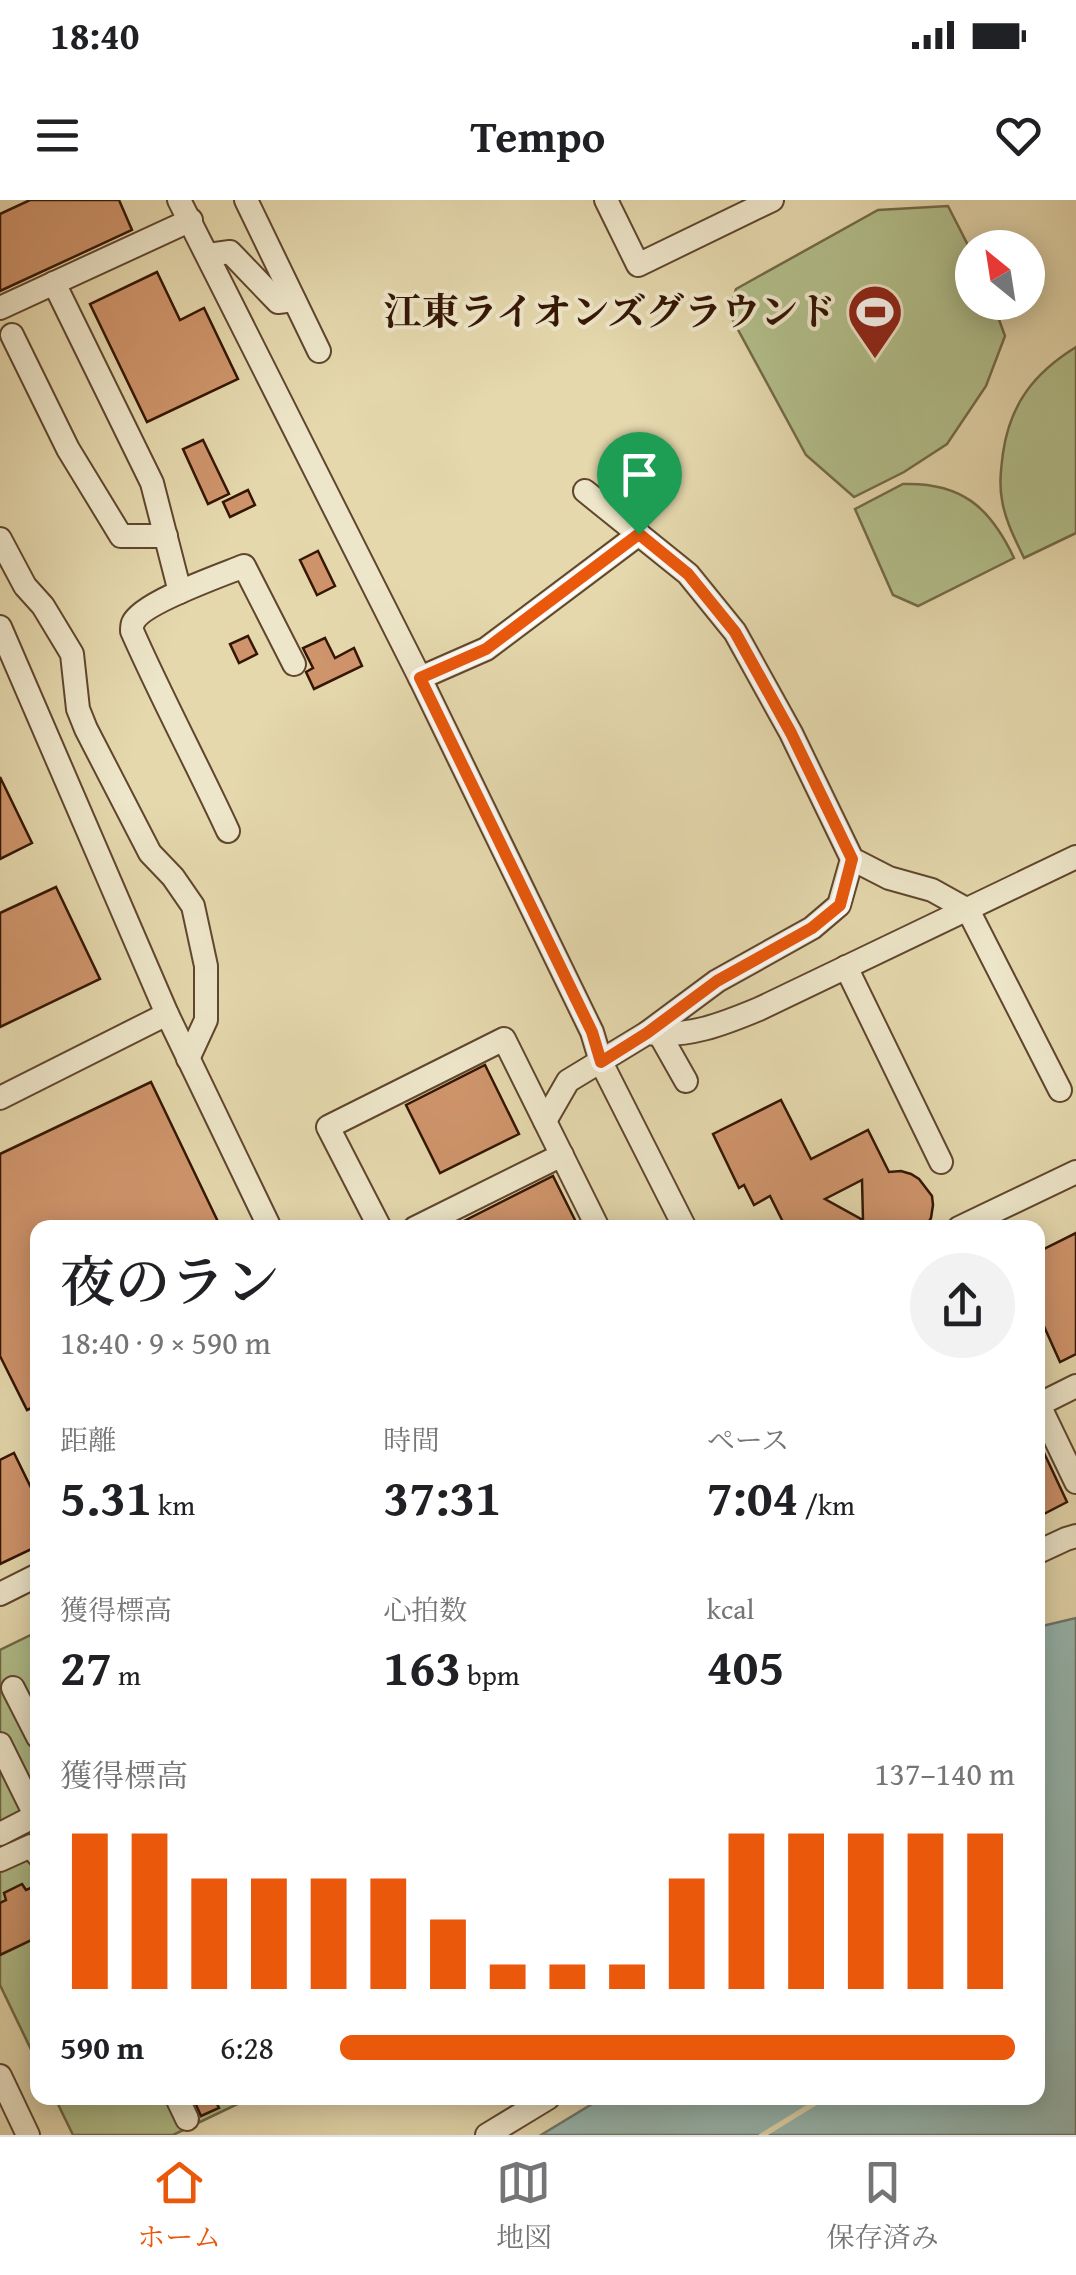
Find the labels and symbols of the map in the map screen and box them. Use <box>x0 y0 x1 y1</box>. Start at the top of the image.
north arrow <box>955 230 1045 320</box>
sports icon: 江東ライオンズグラウンド <box>845 282 905 361</box>
place label: 江東ライオンズグラウンド <box>383 283 836 339</box>
pin <box>597 432 682 535</box>

